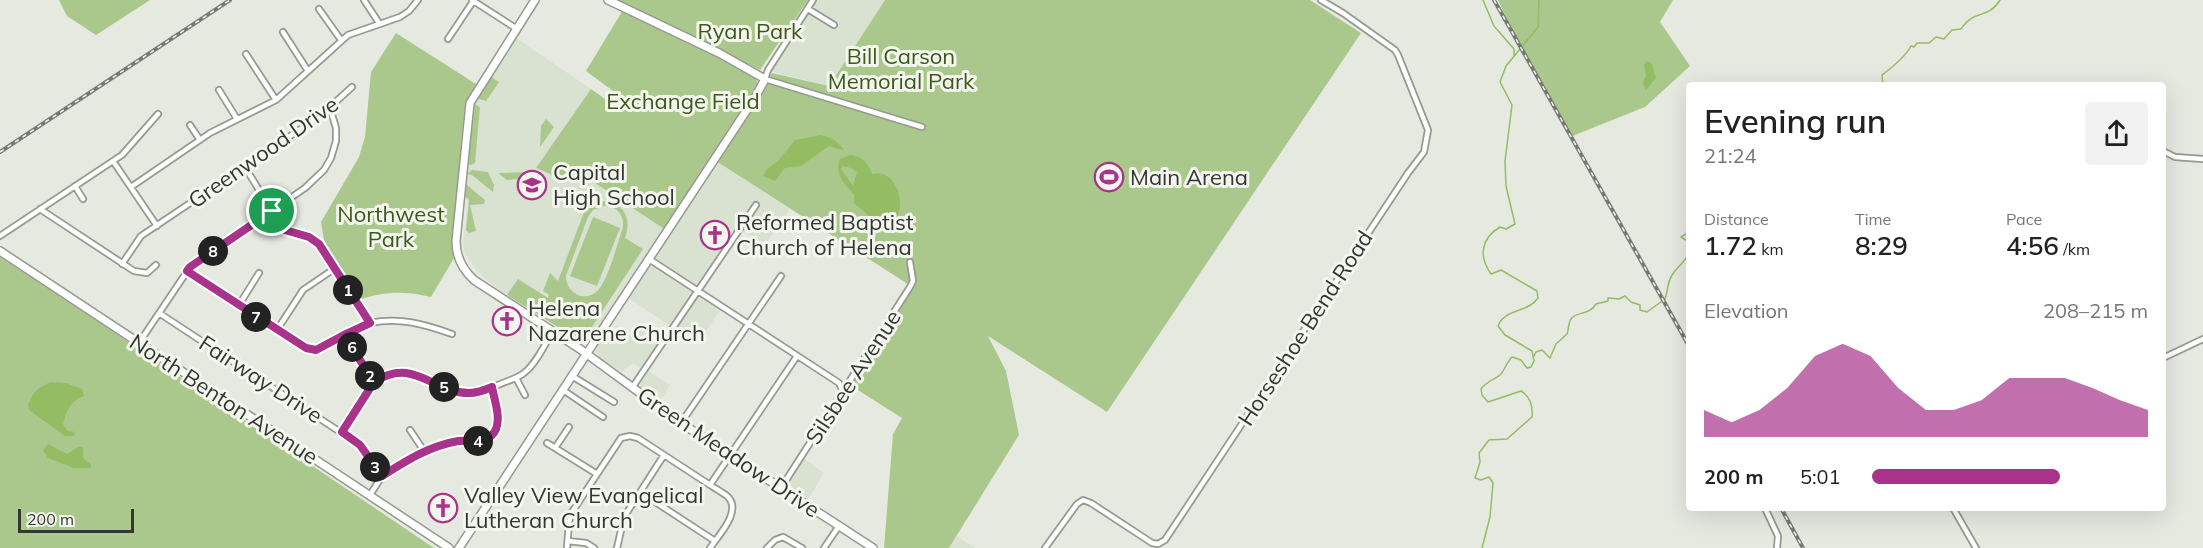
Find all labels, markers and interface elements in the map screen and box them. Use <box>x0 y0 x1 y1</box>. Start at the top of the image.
park label: Ryan Park <box>698 17 803 45</box>
park label: Bill Carson Memorial Park <box>828 42 975 95</box>
park label: Exchange Field <box>606 87 760 115</box>
street label: Greenwood Drive <box>183 90 343 214</box>
text: Evening run <box>1704 100 1886 141</box>
button: share <box>2085 102 2148 165</box>
text: 21:24 <box>1704 143 1757 168</box>
place label: Capital High School <box>553 158 675 211</box>
sports icon: Main Arena <box>1093 161 1125 193</box>
place label: Main Arena <box>1130 163 1248 191</box>
school or university icon: Capital High School <box>516 169 548 201</box>
pin <box>246 185 297 236</box>
icon: arrive <box>255 194 288 227</box>
park label: Northwest Park <box>337 200 445 253</box>
place label: Reformed Baptist Church of Helena <box>736 208 914 261</box>
text: Distance <box>1704 209 1769 229</box>
text: Time <box>1855 209 1891 229</box>
text: Pace <box>2006 209 2042 229</box>
church icon: Reformed Baptist Church of Helena <box>699 219 731 251</box>
street label: Horseshoe Bend Road <box>1231 225 1379 431</box>
text: 1.72 <box>1704 229 1757 262</box>
text: 8:29 <box>1855 229 1908 262</box>
text: 4:56 <box>2006 229 2059 262</box>
pin: 8 <box>198 236 228 266</box>
text: km <box>1757 239 1783 259</box>
text: /km <box>2059 239 2090 259</box>
text: 8 <box>208 241 218 261</box>
pin: 1 <box>333 275 363 305</box>
text: 1 <box>343 280 353 300</box>
place label: Helena Nazarene Church <box>528 294 705 347</box>
text: Elevation <box>1704 298 1789 323</box>
text: 208–215 m <box>2043 298 2148 323</box>
pin: 7 <box>241 302 271 332</box>
church icon: Helena Nazarene Church <box>491 305 523 337</box>
street label: Silsbee Avenue <box>799 305 907 449</box>
text: 7 <box>251 307 261 327</box>
street label: North Benton Avenue <box>124 328 324 470</box>
street label: Fairway Drive <box>194 329 328 429</box>
pin: 6 <box>337 332 367 362</box>
text: 6 <box>347 337 357 357</box>
pin: 2 <box>355 361 385 391</box>
text: 2 <box>365 366 375 386</box>
pin: 5 <box>429 372 459 402</box>
text: 5 <box>439 377 449 397</box>
street label: Green Meadow Drive <box>632 381 826 523</box>
pin: 4 <box>463 426 493 456</box>
text: 4 <box>473 431 483 451</box>
pin: 3 <box>360 452 390 482</box>
text: 3 <box>370 457 380 477</box>
text: 200 m <box>1704 464 1763 489</box>
text: 5:01 <box>1800 464 1841 489</box>
place label: Valley View Evangelical Lutheran Church <box>464 481 704 534</box>
church icon: Valley View Evangelical Lutheran Church <box>427 492 459 524</box>
scale bar <box>18 506 134 534</box>
text: 200 m <box>27 509 74 529</box>

